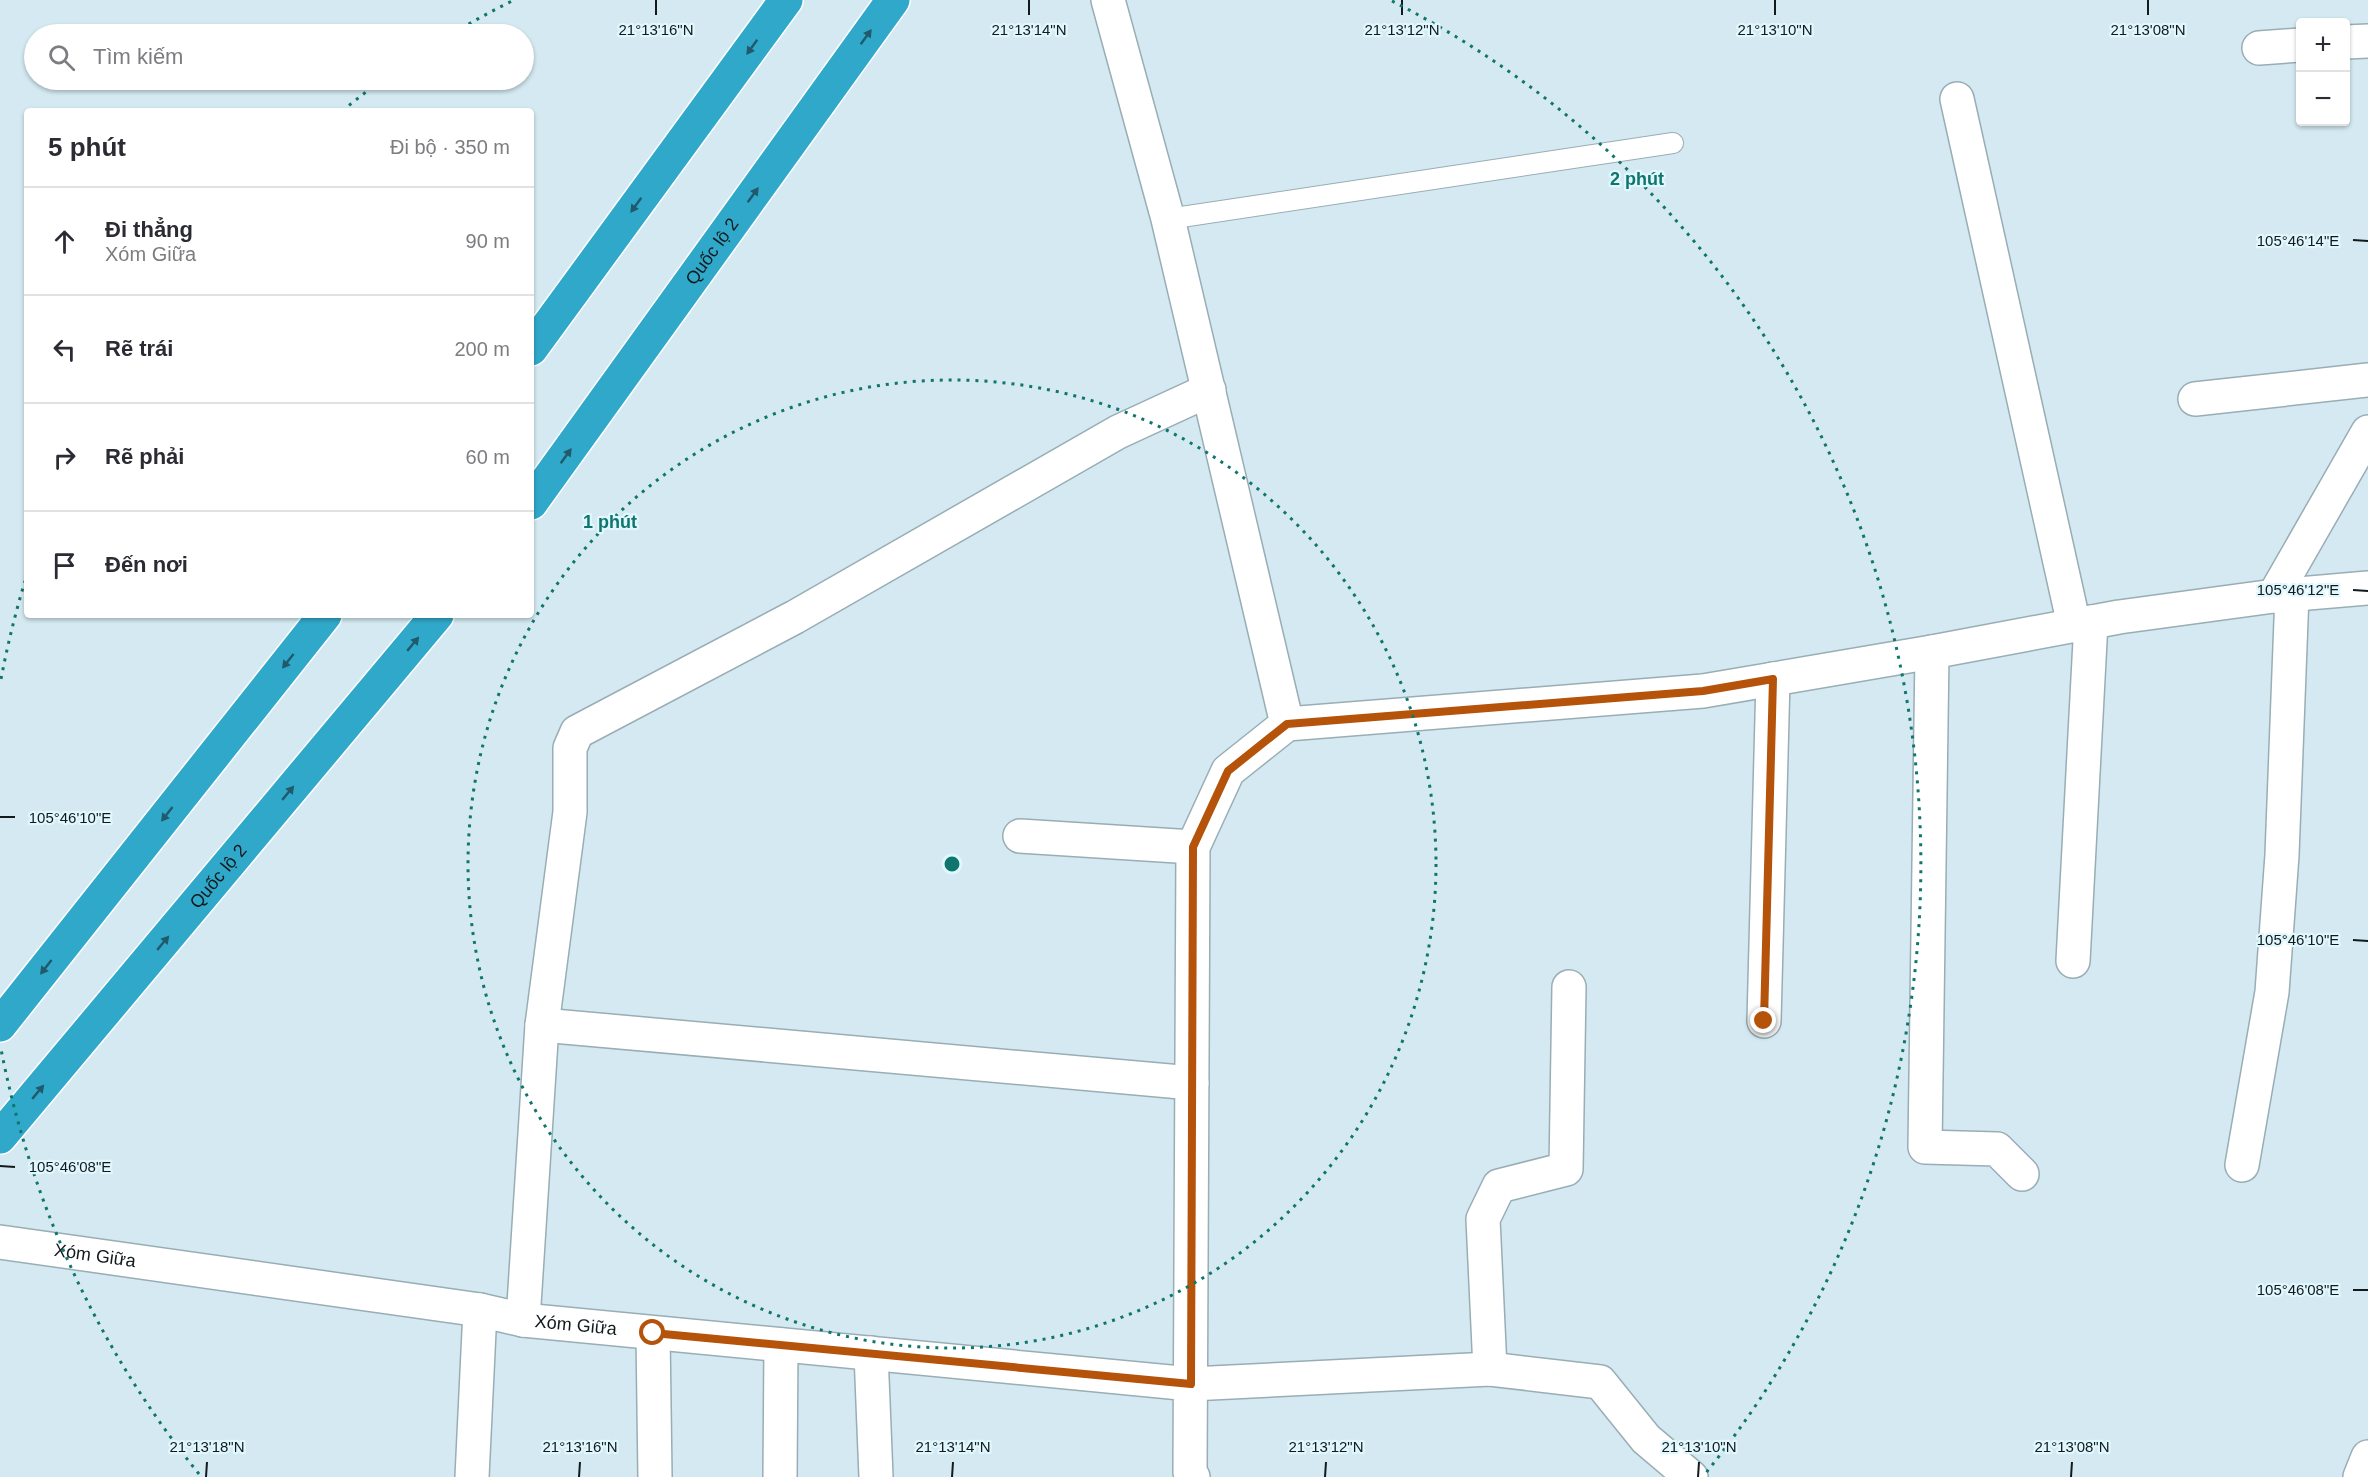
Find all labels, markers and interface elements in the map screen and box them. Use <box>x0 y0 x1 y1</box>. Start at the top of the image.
map controls <box>2296 18 2350 126</box>
button: + <box>2296 18 2350 72</box>
text: 21°13'16"N <box>618 21 694 38</box>
text: 21°13'14"N <box>991 21 1067 38</box>
text: 21°13'12"N <box>1364 21 1440 38</box>
text: 21°13'10"N <box>1737 21 1813 38</box>
text: 21°13'08"N <box>2110 21 2186 38</box>
search box <box>24 24 534 90</box>
one-way arrow <box>860 29 872 44</box>
one-way arrow <box>746 40 758 55</box>
icon: search <box>45 41 78 74</box>
text: Tìm kiếm <box>93 44 183 69</box>
button: − <box>2296 72 2350 126</box>
text: 5 phút <box>48 132 126 162</box>
text: Đi bộ · 350 m <box>390 136 510 158</box>
text: 2 phút <box>1610 169 1664 189</box>
one-way arrow <box>747 188 759 204</box>
one-way arrow <box>631 197 643 212</box>
street label: Quốc lộ 2 <box>681 214 743 289</box>
text: Đi thẳng <box>105 217 193 242</box>
icon: ahead <box>48 225 81 258</box>
text: 90 m <box>466 230 510 252</box>
text: 105°46'14"E <box>2257 232 2339 249</box>
text: Xóm Giữa <box>105 243 196 265</box>
icon: left <box>48 333 81 366</box>
text: Rẽ trái <box>105 336 173 361</box>
text: 200 m <box>454 338 510 360</box>
icon: right <box>48 441 81 474</box>
text: Rẽ phải <box>105 444 184 469</box>
text: 60 m <box>466 446 510 468</box>
one-way arrow <box>560 449 572 464</box>
text: 1 phút <box>583 512 637 532</box>
icon: arrive <box>48 549 81 582</box>
text: Đến nơi <box>105 552 188 577</box>
text: 105°46'12"E <box>2257 581 2339 598</box>
one-way arrow <box>406 637 419 652</box>
one-way arrow <box>282 653 295 669</box>
one-way arrow <box>281 786 294 801</box>
one-way arrow <box>162 806 174 821</box>
text: 105°46'10"E <box>29 809 111 826</box>
street label: Quốc lộ 2 <box>186 840 251 912</box>
centre of rings <box>942 854 962 874</box>
text: 105°46'10"E <box>2257 931 2339 948</box>
one-way arrow <box>156 935 169 951</box>
one-way arrow <box>41 959 53 974</box>
route end <box>1750 1007 1776 1033</box>
one-way arrow <box>31 1084 44 1100</box>
text: 105°46'08"E <box>29 1158 111 1175</box>
street label: Xóm Giữa <box>53 1240 138 1271</box>
text: 105°46'08"E <box>2257 1281 2339 1298</box>
street label: Xóm Giữa <box>534 1311 619 1339</box>
route start <box>639 1319 665 1345</box>
text: 21°13'18"N <box>169 1438 245 1455</box>
text: 21°13'16"N <box>542 1438 618 1455</box>
text: 21°13'14"N <box>915 1438 991 1455</box>
text: 21°13'12"N <box>1288 1438 1364 1455</box>
text: 21°13'10"N <box>1661 1438 1737 1455</box>
text: 21°13'08"N <box>2034 1438 2110 1455</box>

